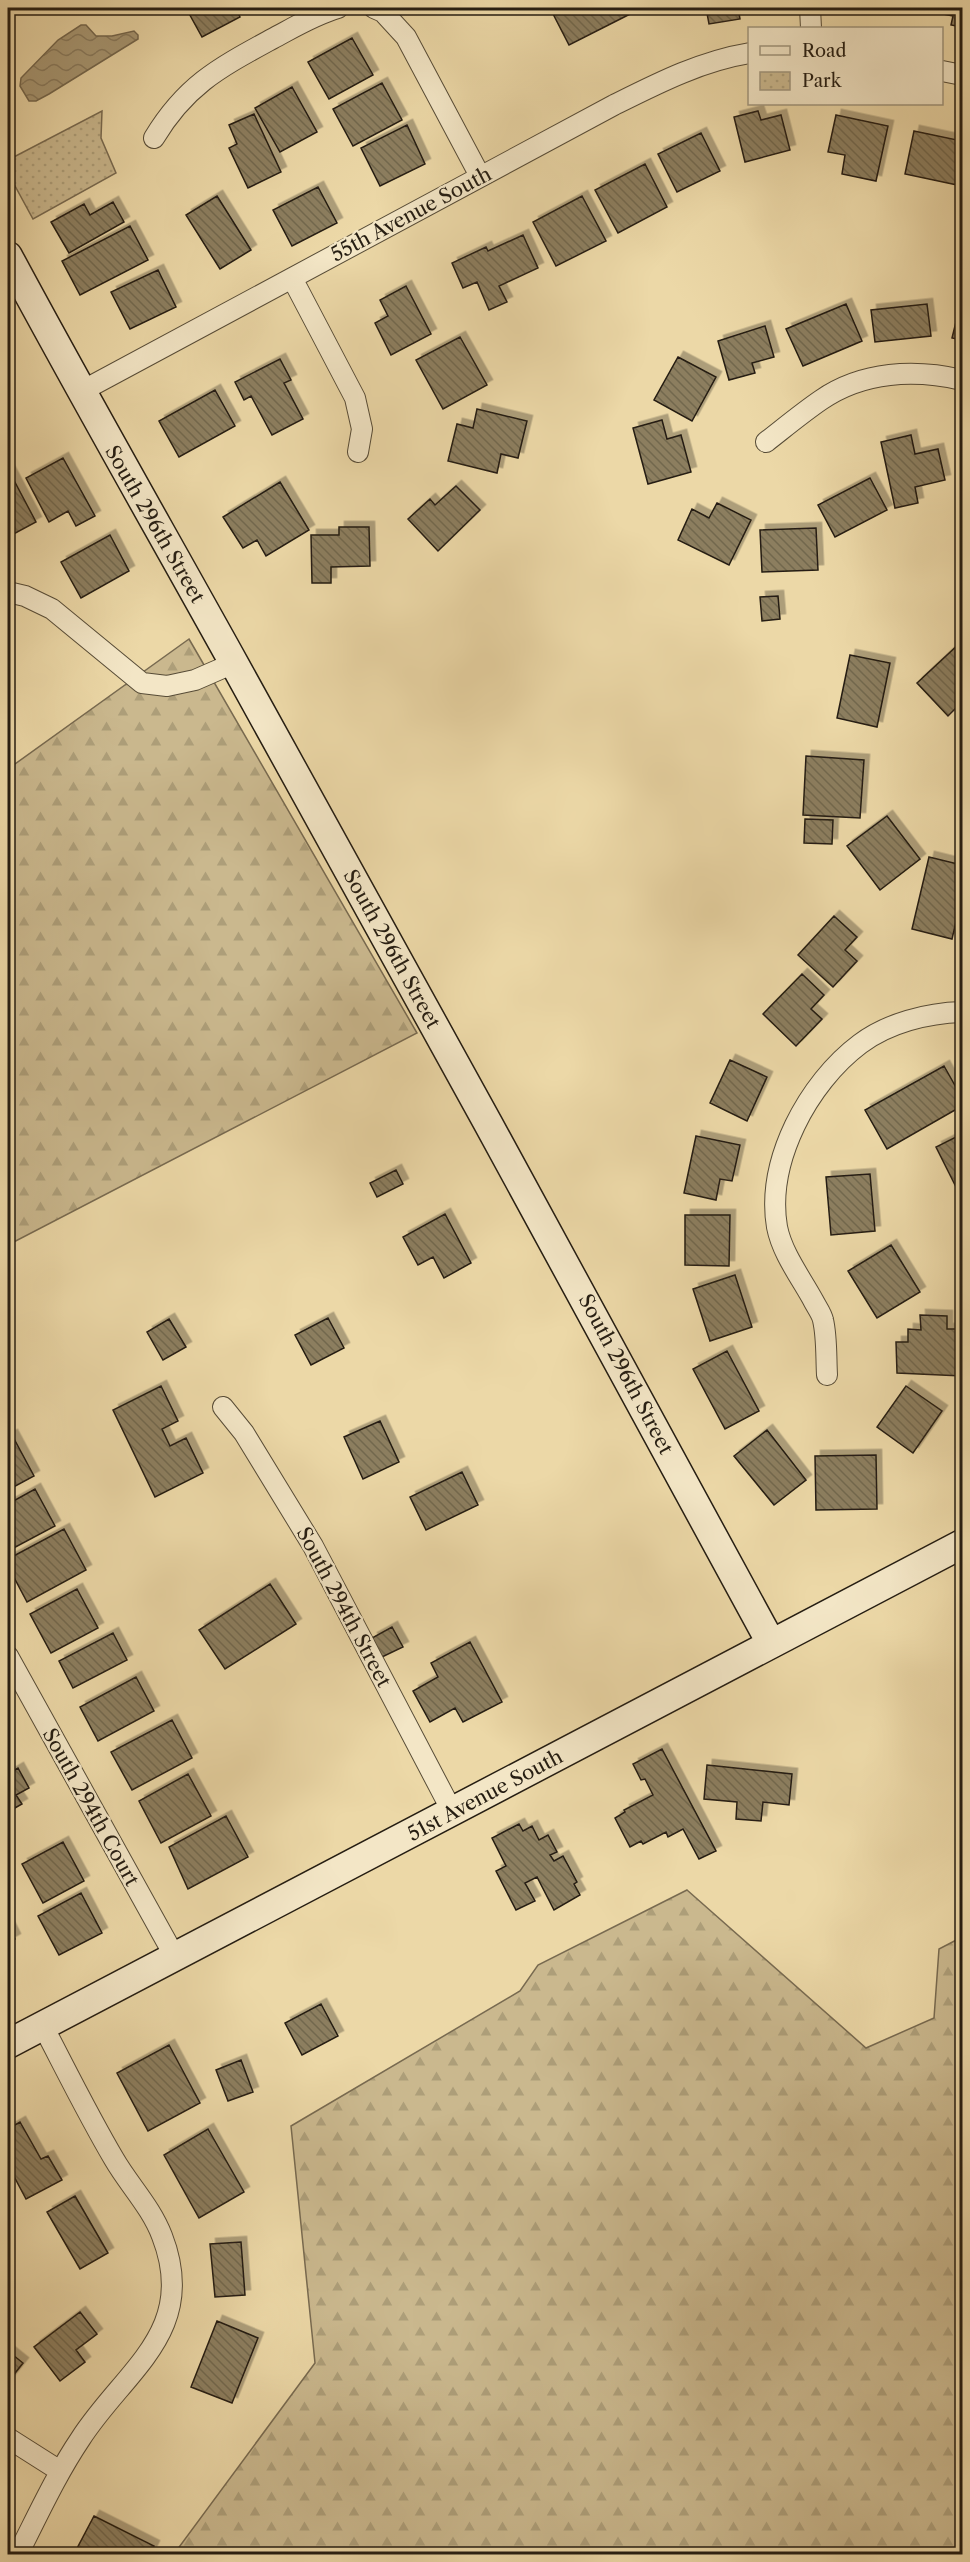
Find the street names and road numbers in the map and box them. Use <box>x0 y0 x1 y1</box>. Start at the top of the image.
street label: 55th Avenue South <box>327 161 496 266</box>
street label: South 296th Street <box>100 441 210 607</box>
street label: South 296th Street <box>338 865 446 1033</box>
street label: South 296th Street <box>574 1290 678 1458</box>
street label: South 294th Street <box>292 1523 396 1691</box>
street label: South 294th Court <box>38 1724 144 1890</box>
street label: 51st Avenue South <box>403 1744 567 1846</box>

